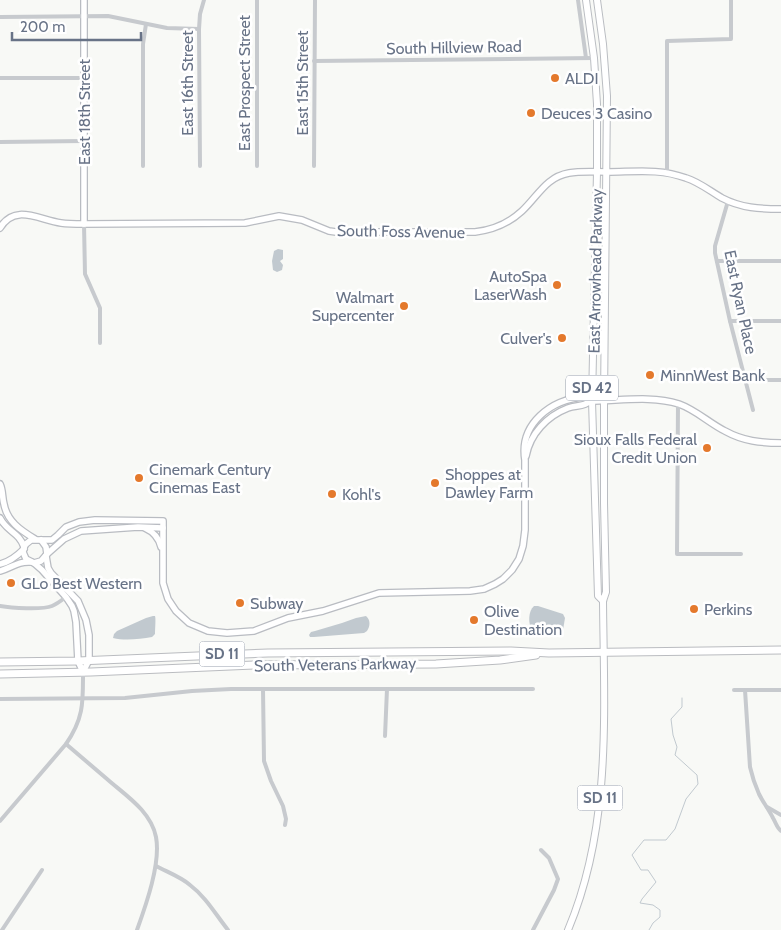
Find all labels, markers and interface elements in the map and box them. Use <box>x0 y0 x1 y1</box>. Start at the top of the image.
scale bar <box>12 10 141 42</box>
street label: East Prospect Street <box>235 14 254 151</box>
text: 200 m <box>20 18 65 36</box>
street label: East 16th Street <box>178 30 197 136</box>
street label: East 15th Street <box>293 30 312 135</box>
street label: South Hillview Road <box>386 37 522 58</box>
street label: East 18th Street <box>75 58 94 165</box>
place label: ALDI <box>565 69 599 88</box>
marker: ALDI <box>549 72 561 84</box>
place label: Deuces 3 Casino <box>541 104 652 123</box>
marker: Deuces 3 Casino <box>525 107 537 119</box>
street label: East Arrowhead Parkway <box>585 188 606 354</box>
street label: South Foss Avenue <box>337 221 465 242</box>
street label: East Ryan Place <box>720 248 761 356</box>
place label: AutoSpa LaserWash <box>474 267 547 304</box>
marker: AutoSpa LaserWash <box>551 279 563 291</box>
place label: Walmart Supercenter <box>312 288 395 325</box>
marker: Walmart Supercenter <box>398 300 410 312</box>
place label: Culver's <box>500 329 552 348</box>
marker: Culver's <box>556 332 568 344</box>
place label: MinnWest Bank <box>660 366 766 385</box>
marker: MinnWest Bank <box>644 369 656 381</box>
road number: SD 42 <box>566 376 618 400</box>
place label: Sioux Falls Federal Credit Union <box>574 430 697 467</box>
marker: Sioux Falls Federal Credit Union <box>701 442 713 454</box>
place label: Cinemark Century Cinemas East <box>149 460 271 497</box>
place label: Shoppes at Dawley Farm <box>445 465 533 502</box>
marker: Cinemark Century Cinemas East <box>133 472 145 484</box>
marker: Shoppes at Dawley Farm <box>429 477 441 489</box>
place label: Kohl's <box>342 485 381 504</box>
marker: Kohl's <box>326 488 338 500</box>
place label: GLo Best Western <box>21 574 142 593</box>
marker: GLo Best Western <box>5 577 17 589</box>
place label: Subway <box>250 594 303 613</box>
marker: Subway <box>234 597 246 609</box>
place label: Perkins <box>704 600 753 619</box>
place label: Olive Destination <box>484 602 562 639</box>
marker: Perkins <box>688 603 700 615</box>
marker: Olive Destination <box>468 614 480 626</box>
road number: SD 11 <box>200 642 244 666</box>
street label: South Veterans Parkway <box>254 654 416 675</box>
road number: SD 11 <box>578 786 622 810</box>

